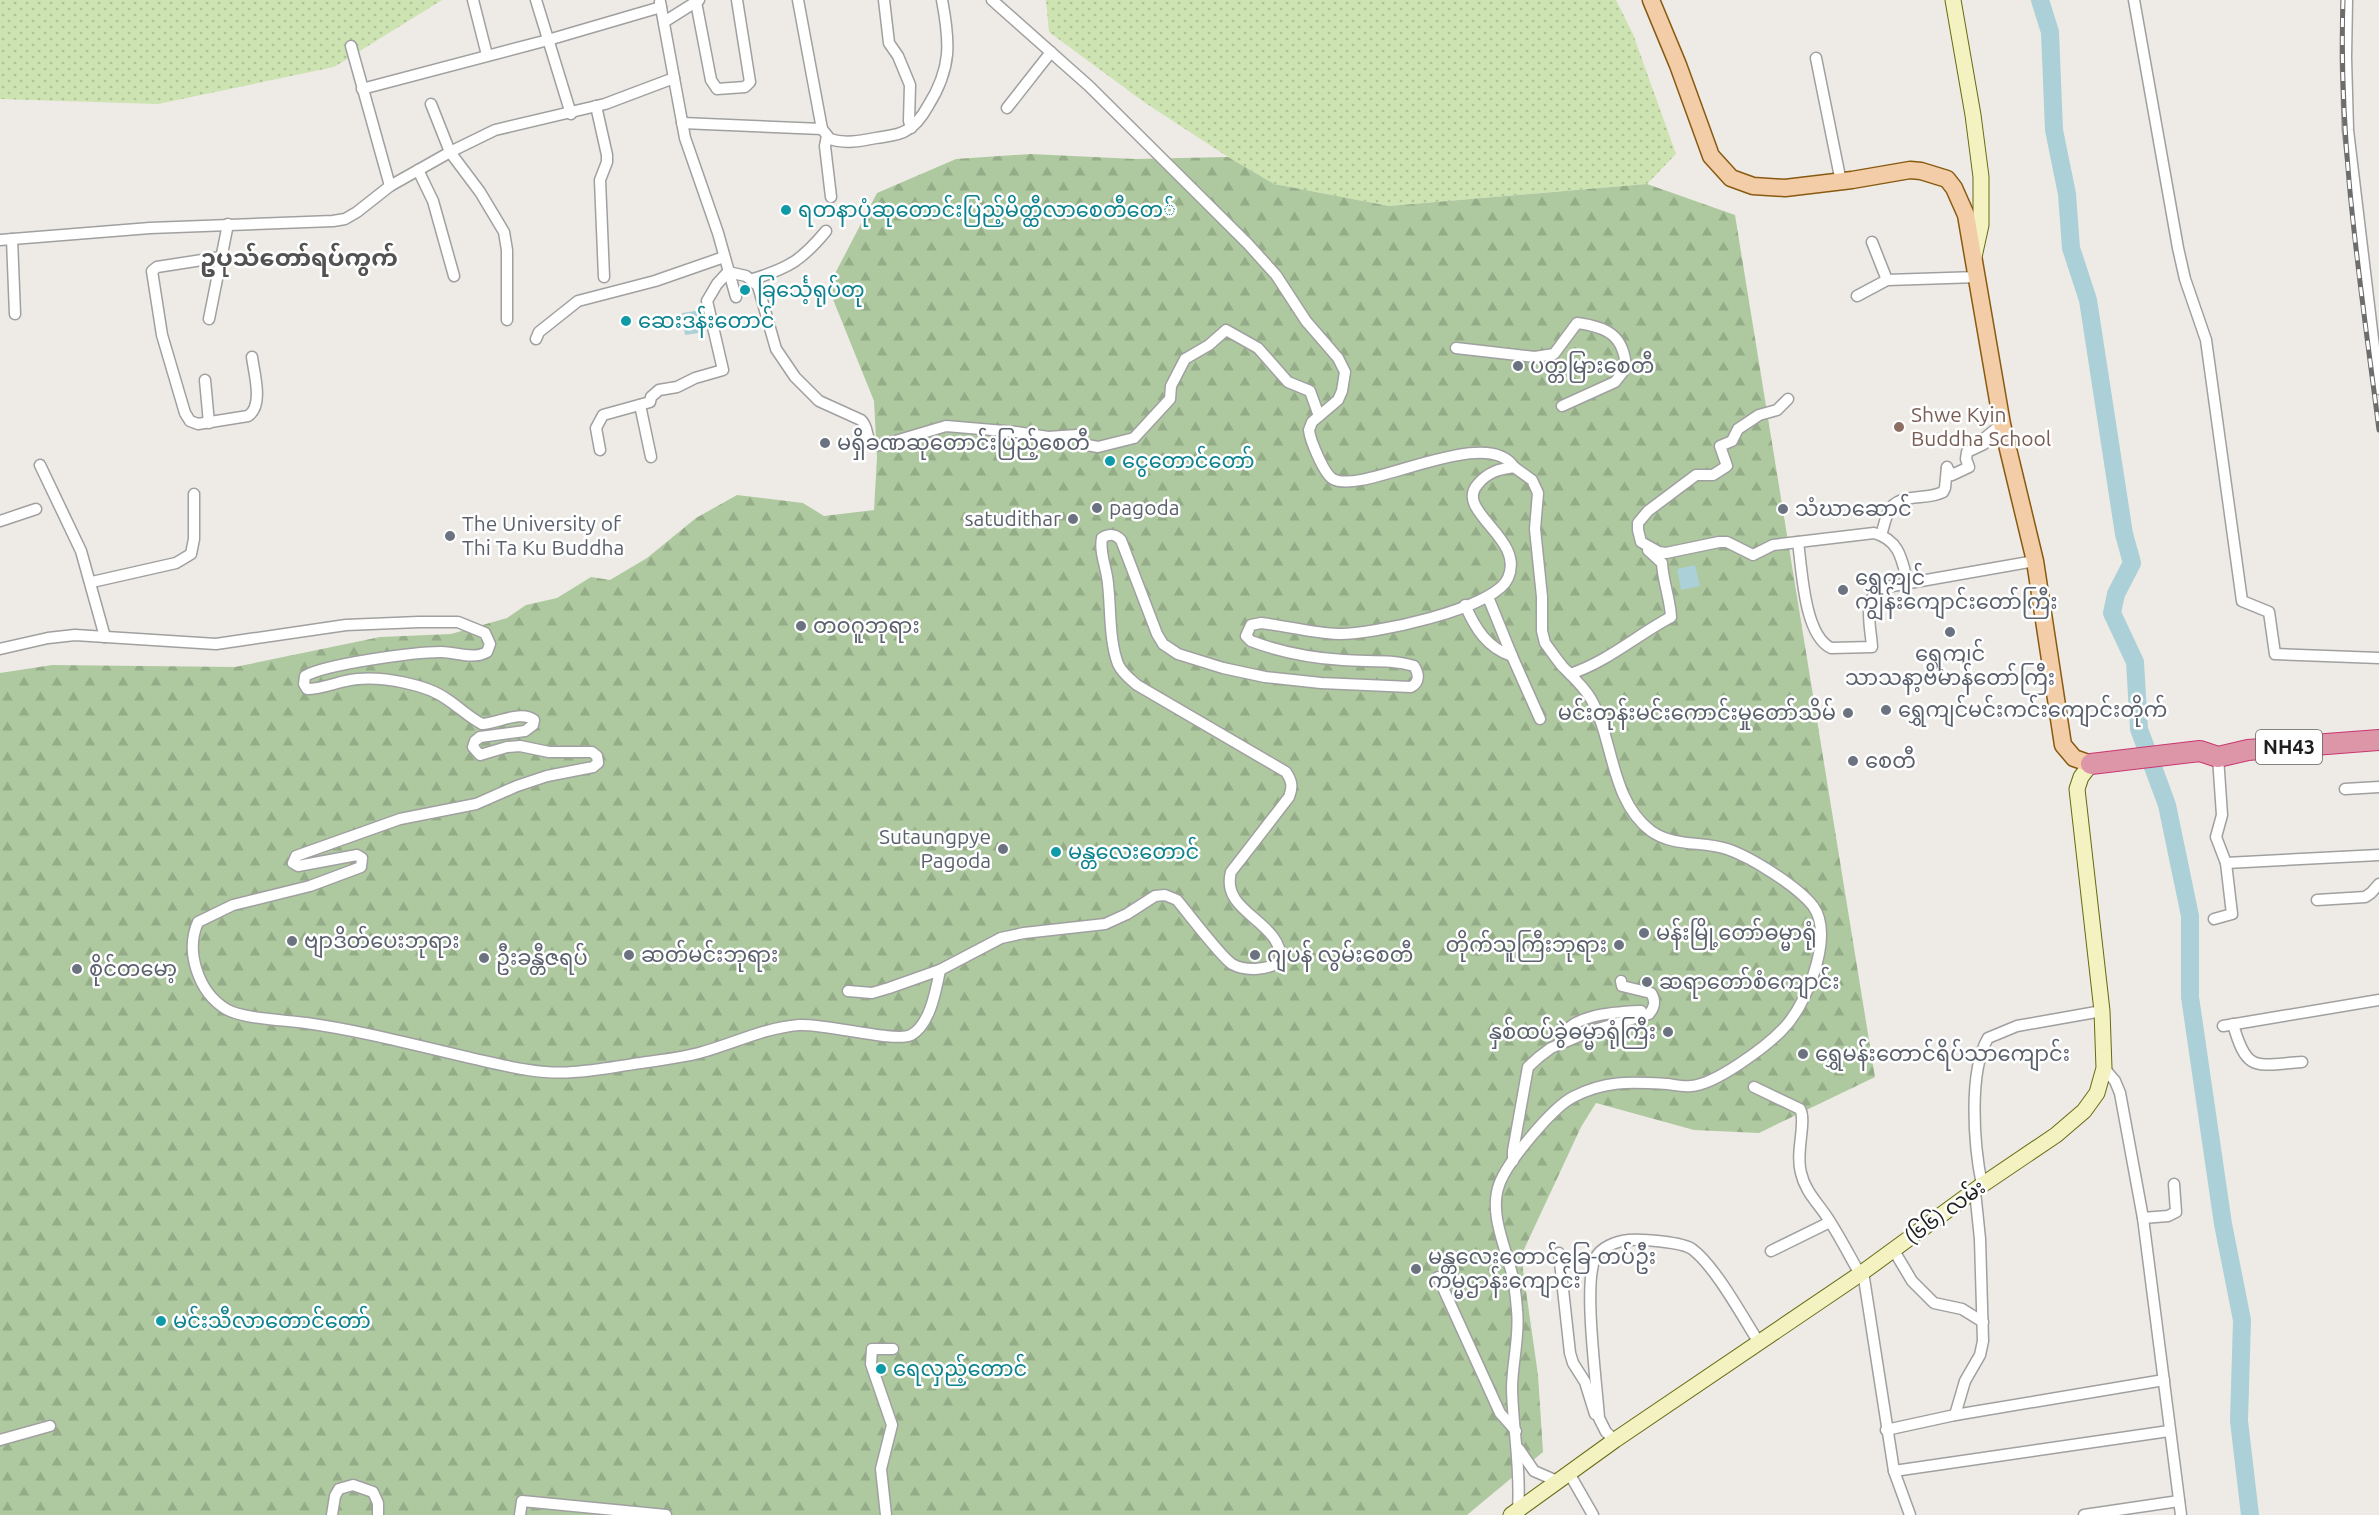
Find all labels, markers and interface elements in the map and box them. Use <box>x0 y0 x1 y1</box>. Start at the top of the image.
place label: ရတနာပုံဆုတောင်းပြည့်မိတ္ထီလာစေတီတေ် <box>798 194 1176 227</box>
marker: ရတနာပုံဆုတောင်းပြည့်မိတ္ထီလာစေတီတေ် <box>779 203 793 217</box>
district label: ဥပုသ်တော်ရပ်ကွက် <box>200 242 398 277</box>
place label: ခြင်္သေ့ရုပ်တု <box>757 274 865 307</box>
marker: ခြင်္သေ့ရုပ်တု <box>738 283 752 297</box>
place label: ဆေးဒန်းတောင် <box>638 305 774 338</box>
marker: ဆေးဒန်းတောင် <box>619 314 633 328</box>
place label: ပတ္တမြားစေတီ <box>1530 350 1654 383</box>
marker: ပတ္တမြားစေတီ <box>1511 359 1525 373</box>
place label: Shwe Kyin Buddha School <box>1911 402 2051 450</box>
marker: Shwe Kyin Buddha School <box>1892 420 1906 434</box>
place label: မရှိခဏဆုတောင်းပြည့်စေတီ <box>837 427 1090 460</box>
marker: မရှိခဏဆုတောင်းပြည့်စေတီ <box>818 436 832 450</box>
place label: ငွေတောင်တော် <box>1122 445 1255 477</box>
marker: ငွေတောင်တော် <box>1103 454 1117 468</box>
place label: သံဃာဆောင် <box>1795 493 1912 520</box>
place label: pagoda <box>1109 495 1180 519</box>
marker: pagoda <box>1090 501 1104 515</box>
marker: သံဃာဆောင် <box>1776 502 1790 516</box>
place label: satudithar <box>964 506 1061 530</box>
place label: The University of Thi Ta Ku Buddha <box>462 511 624 559</box>
marker: satudithar <box>1066 512 1080 526</box>
marker: The University of Thi Ta Ku Buddha <box>443 529 457 543</box>
place label: ရွှေကျင် ကျွန်းကျောင်းတော်ကြီး <box>1855 562 2058 621</box>
marker: ရွှေကျင် ကျွန်းကျောင်းတော်ကြီး <box>1836 583 1850 597</box>
place label: တဝဂူဘုရား <box>813 613 920 643</box>
marker: တဝဂူဘုရား <box>794 619 808 633</box>
marker: ရွှေကျင် သာသနာ့ဗိမာန်တော်ကြီး <box>1943 625 1957 639</box>
place label: ရွှေကျင် သာသနာ့ဗိမာန်တော်ကြီး <box>1845 638 2055 695</box>
place label: ရွှေကျင်မင်းကင်းကျောင်းတိုက် <box>1898 694 2167 728</box>
place label: မင်းတုန်းမင်းကောင်းမှုတော်သိမ် <box>1558 697 1836 730</box>
marker: ရွှေကျင်မင်းကင်းကျောင်းတိုက် <box>1879 703 1893 717</box>
marker: မင်းတုန်းမင်းကောင်းမှုတော်သိမ် <box>1841 706 1855 720</box>
road number: NH43 <box>2256 730 2322 764</box>
place label: စေတီ <box>1865 745 1916 772</box>
marker: စေတီ <box>1846 754 1860 768</box>
place label: Sutaungpye Pagoda <box>879 824 991 872</box>
place label: မန္တလေးတောင် <box>1068 836 1199 869</box>
marker: Sutaungpye Pagoda <box>996 842 1010 856</box>
marker: မန္တလေးတောင် <box>1049 845 1063 859</box>
place label: မန်းမြို့တော်ဓမ္မာရုံ <box>1656 917 1817 951</box>
place label: ဗျာဒိတ်ပေးဘုရား <box>304 925 460 959</box>
marker: မန်းမြို့တော်ဓမ္မာရုံ <box>1637 926 1651 940</box>
place label: တိုက်သူကြီးဘုရား <box>1446 929 1607 962</box>
marker: ဗျာဒိတ်ပေးဘုရား <box>285 934 299 948</box>
marker: တိုက်သူကြီးဘုရား <box>1612 938 1626 952</box>
place label: ဆတ်မင်းဘုရား <box>641 939 778 972</box>
place label: ဂျပန် လွမ်းစေတီ <box>1267 939 1413 973</box>
place label: ဦးခန္တီဇရပ် <box>496 942 588 975</box>
marker: ဆတ်မင်းဘုရား <box>622 948 636 962</box>
marker: ဂျပန် လွမ်းစေတီ <box>1248 948 1262 962</box>
marker: ဦးခန္တီဇရပ် <box>477 951 491 965</box>
place label: စိုင်တမော့ <box>89 953 177 986</box>
marker: စိုင်တမော့ <box>70 962 84 976</box>
place label: ဆရာတော်စံကျောင်း <box>1659 966 1839 1000</box>
marker: ဆရာတော်စံကျောင်း <box>1640 975 1654 989</box>
place label: နှစ်ထပ်ခွဲဓမ္မာရုံကြီး <box>1489 1016 1656 1050</box>
marker: နှစ်ထပ်ခွဲဓမ္မာရုံကြီး <box>1661 1025 1675 1039</box>
place label: ရွှေမန်းတောင်ရိပ်သာကျောင်း <box>1815 1038 2070 1072</box>
marker: ရွှေမန်းတောင်ရိပ်သာကျောင်း <box>1796 1047 1810 1061</box>
street label: (၆၆) လမ်း <box>1898 1172 1989 1248</box>
place label: မန္တလေးတောင်ခြေ-တပ်ဦး ကမ္မဌာန်းကျောင်း <box>1428 1241 1656 1299</box>
marker: မန္တလေးတောင်ခြေ-တပ်ဦး ကမ္မဌာန်းကျောင်း <box>1409 1262 1423 1276</box>
place label: မင်းသီလာတောင်တော် <box>173 1305 371 1332</box>
marker: မင်းသီလာတောင်တော် <box>154 1314 168 1328</box>
place label: ရေလှည့်တောင် <box>893 1353 1027 1386</box>
marker: ရေလှည့်တောင် <box>874 1362 888 1376</box>

